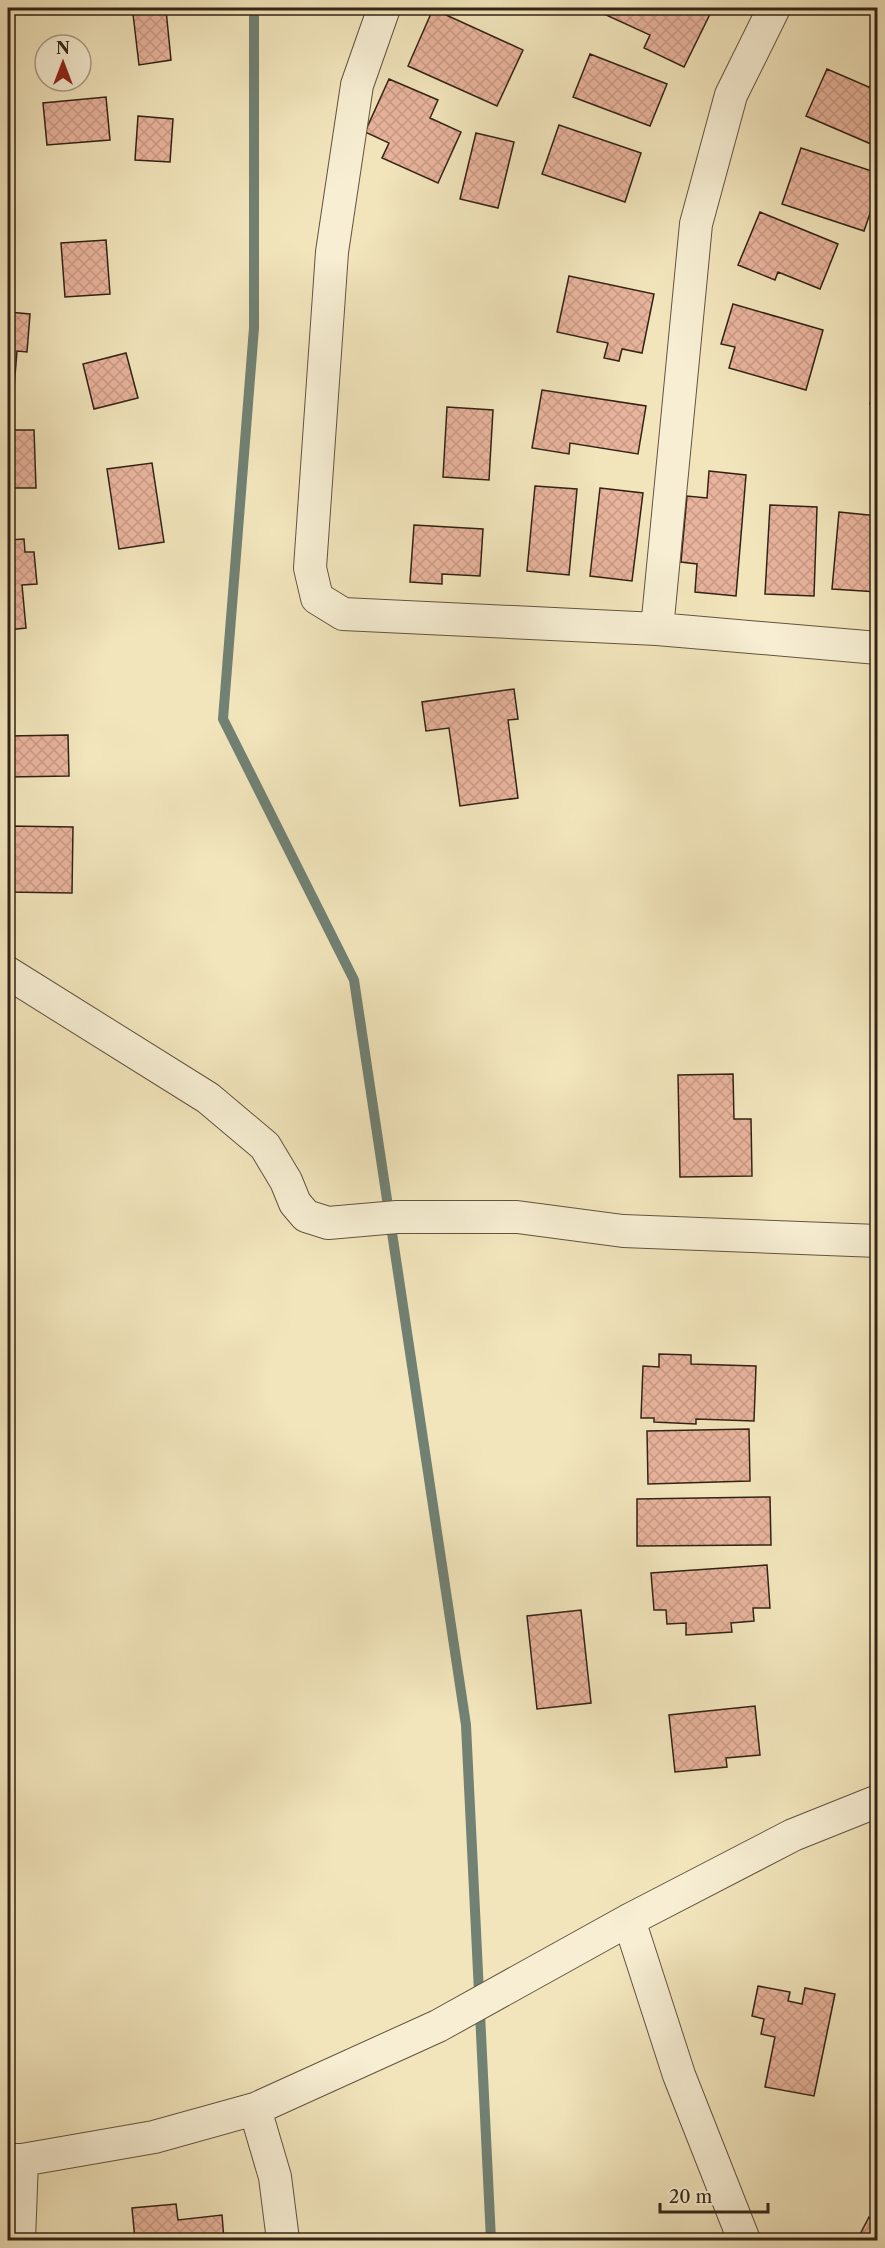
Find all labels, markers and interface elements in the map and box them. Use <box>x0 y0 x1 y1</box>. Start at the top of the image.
north arrow <box>33 33 93 93</box>
text: N <box>56 38 70 58</box>
scale bar <box>660 2176 768 2214</box>
text: 20 m <box>669 2186 713 2208</box>

